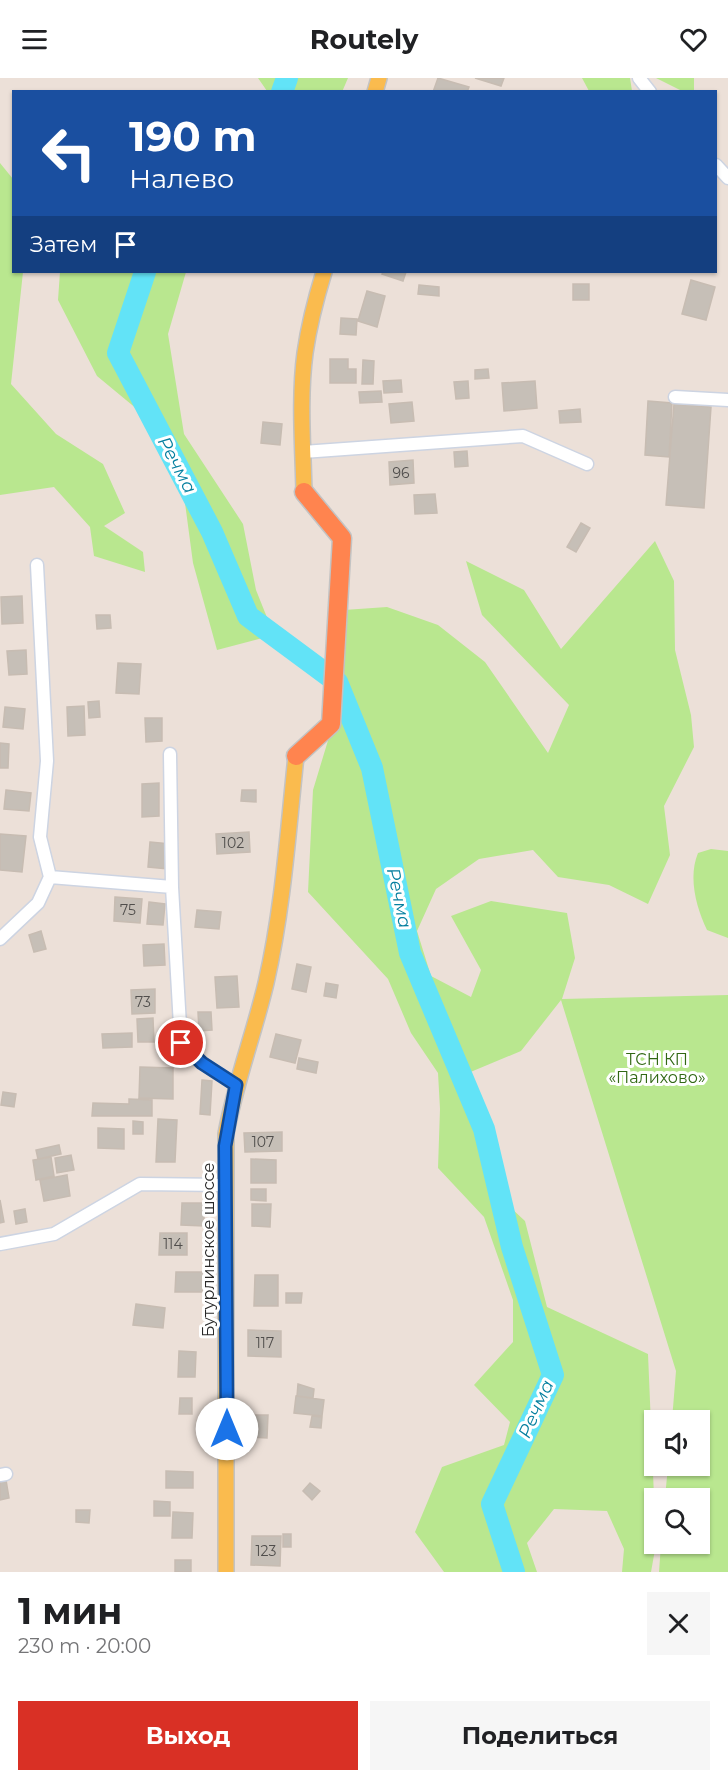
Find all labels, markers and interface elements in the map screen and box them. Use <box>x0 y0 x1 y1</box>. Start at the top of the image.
icon: menu <box>18 23 51 56</box>
text: Routely <box>310 23 418 56</box>
icon: heart <box>677 23 710 56</box>
text: 190 m <box>129 110 257 162</box>
icon: left <box>30 114 108 192</box>
text: Налево <box>129 162 234 195</box>
icon: arrive <box>109 228 142 261</box>
text: Затем <box>30 231 97 258</box>
water label: Речма <box>153 433 201 497</box>
house number: 96 <box>392 464 410 482</box>
house number: 102 <box>222 834 244 852</box>
water label: Речма <box>382 866 416 930</box>
house number: 75 <box>120 901 136 919</box>
house number: 73 <box>135 993 151 1011</box>
pin <box>155 1017 206 1068</box>
icon: arrive <box>164 1026 197 1059</box>
park label: ТСН КП «Палихово» <box>608 1050 706 1087</box>
house number: 107 <box>252 1133 274 1151</box>
street label: Бутурлинское шоссе <box>199 1163 218 1337</box>
house number: 114 <box>163 1235 183 1253</box>
house number: 117 <box>256 1334 274 1352</box>
water label: Речма <box>513 1377 559 1441</box>
position arrow <box>195 1397 259 1461</box>
map controls <box>644 1410 710 1554</box>
button: sound <box>644 1410 710 1476</box>
button: search <box>644 1488 710 1554</box>
house number: 123 <box>256 1542 277 1560</box>
text: 1 мин <box>18 1589 122 1633</box>
button: close <box>647 1592 710 1655</box>
text: 230 m · 20:00 <box>18 1634 151 1658</box>
button: Выход <box>18 1701 358 1770</box>
button: Поделиться <box>370 1701 710 1770</box>

